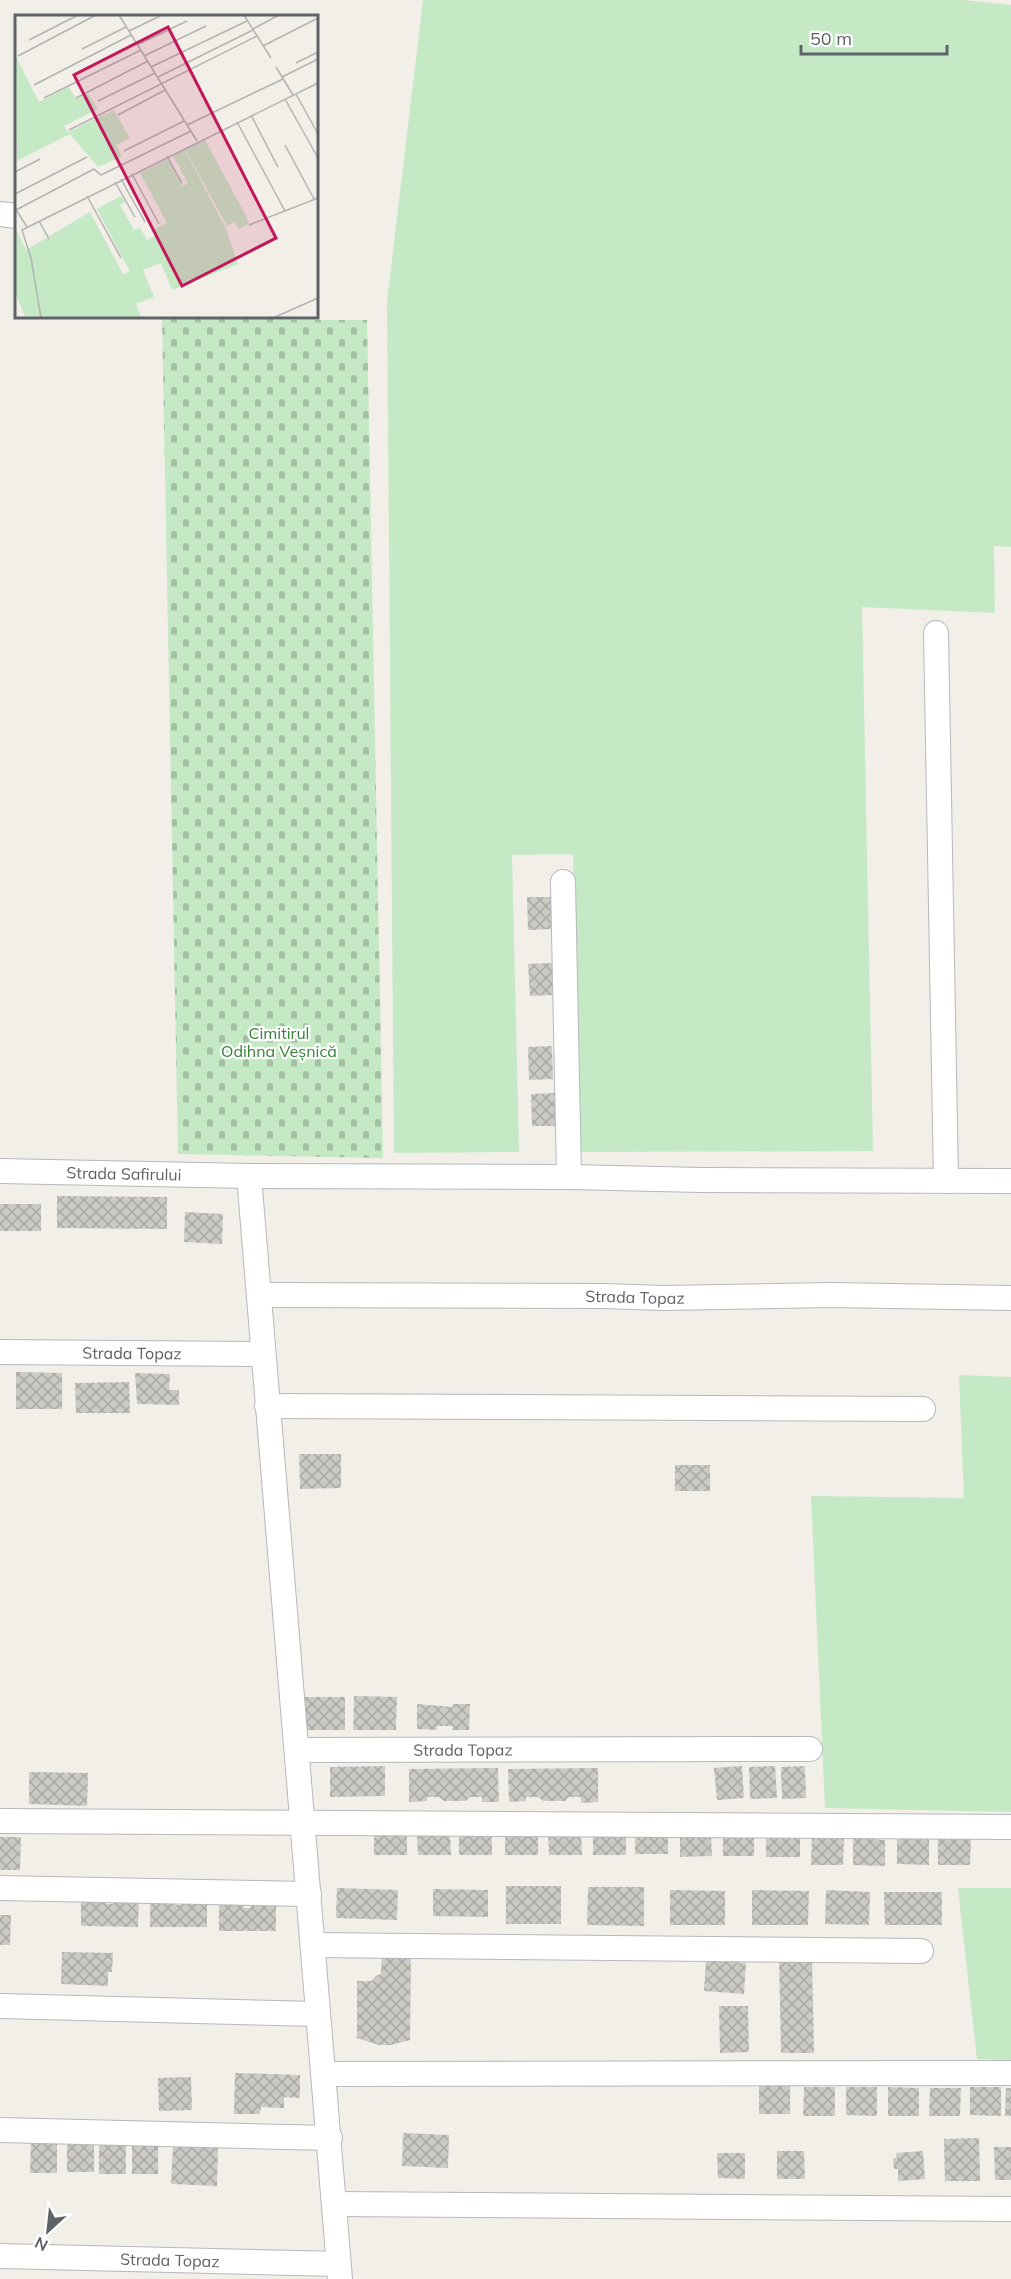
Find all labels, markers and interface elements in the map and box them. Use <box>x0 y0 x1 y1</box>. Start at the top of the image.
inset map <box>15 15 318 318</box>
scale bar <box>801 18 946 56</box>
text: 50 m <box>810 27 852 50</box>
park label: Cimitirul Odihna Veșnică <box>221 1023 337 1061</box>
street label: Strada Safirului <box>66 1162 182 1185</box>
street label: Strada Topaz <box>585 1286 685 1308</box>
street label: Strada Topaz <box>82 1343 182 1363</box>
street label: Strada Topaz <box>413 1740 513 1760</box>
north arrow <box>18 2201 78 2261</box>
text: N <box>31 2233 51 2256</box>
street label: Strada Topaz <box>120 2249 220 2271</box>

